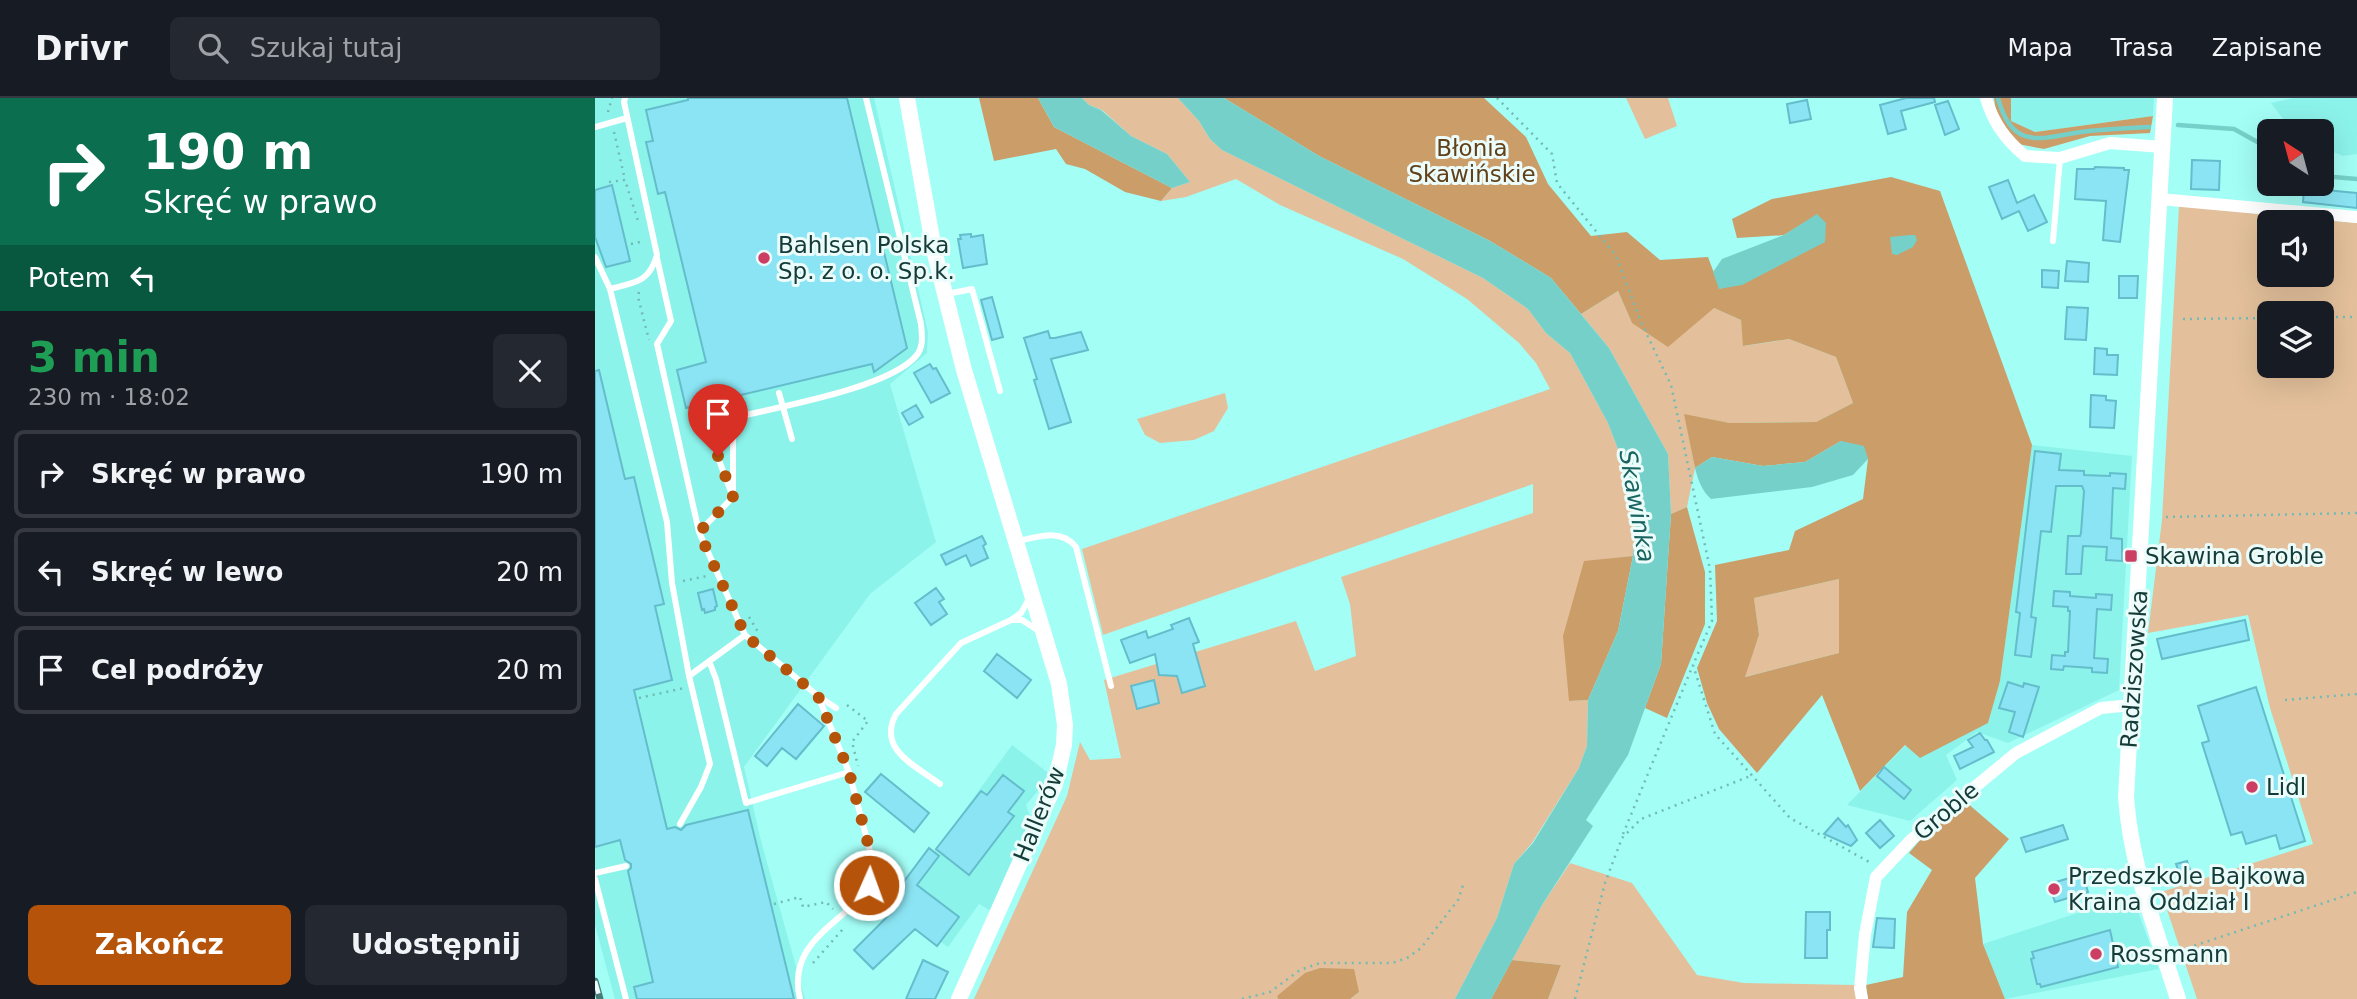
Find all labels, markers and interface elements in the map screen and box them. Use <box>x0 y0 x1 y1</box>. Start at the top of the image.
search box <box>170 17 660 80</box>
text: Drivr <box>35 29 128 68</box>
icon: search <box>194 29 232 67</box>
text: Szukaj tutaj <box>250 33 402 63</box>
text: Mapa <box>2007 34 2073 62</box>
text: Trasa <box>2111 34 2174 62</box>
text: Zapisane <box>2212 34 2322 62</box>
north arrow <box>2257 119 2335 196</box>
map controls <box>2257 119 2334 378</box>
text: 190 m <box>143 124 313 181</box>
icon: right <box>28 126 119 217</box>
park label: Błonia Skawińskie <box>1408 135 1536 187</box>
text: Skręć w prawo <box>143 183 378 221</box>
button: sound <box>2257 210 2334 287</box>
place label: Bahlsen Polska Sp. z o. o. Sp.k. <box>778 232 955 284</box>
marker: Bahlsen Polska Sp. z o. o. Sp.k. <box>756 250 772 266</box>
icon: left <box>124 259 162 297</box>
text: Potem <box>28 263 110 293</box>
button: layers <box>2257 301 2334 378</box>
text: 3 min <box>28 333 160 382</box>
button: close <box>493 334 567 408</box>
text: 230 m · 18:02 <box>28 384 190 410</box>
pin <box>688 384 748 456</box>
icon: arrive <box>699 395 737 433</box>
water label: Skawinka <box>1613 447 1661 565</box>
icon: right <box>32 455 70 493</box>
text: Skręć w prawo <box>91 459 306 489</box>
text: 190 m <box>480 459 563 489</box>
place label: Skawina Groble <box>2145 543 2324 569</box>
marker: Skawina Groble <box>2123 548 2139 564</box>
icon: left <box>32 553 70 591</box>
text: Skręć w lewo <box>91 557 283 587</box>
text: 20 m <box>496 557 563 587</box>
street label: Radziszowska <box>2116 589 2152 749</box>
icon: arrive <box>32 651 70 689</box>
text: Cel podróży <box>91 655 264 685</box>
text: 20 m <box>496 655 563 685</box>
street label: Hallerów <box>1008 763 1070 865</box>
place label: Lidl <box>2266 774 2306 800</box>
street label: Groble <box>1909 777 1983 845</box>
marker: Lidl <box>2244 779 2260 795</box>
position arrow <box>832 848 906 922</box>
place label: Przedszkole Bajkowa Kraina Oddział I <box>2068 863 2306 915</box>
marker: Przedszkole Bajkowa Kraina Oddział I <box>2046 881 2062 897</box>
button: Zakończ <box>28 905 291 985</box>
button: Udostępnij <box>305 905 567 985</box>
place label: Rossmann <box>2110 941 2229 967</box>
marker: Rossmann <box>2088 946 2104 962</box>

